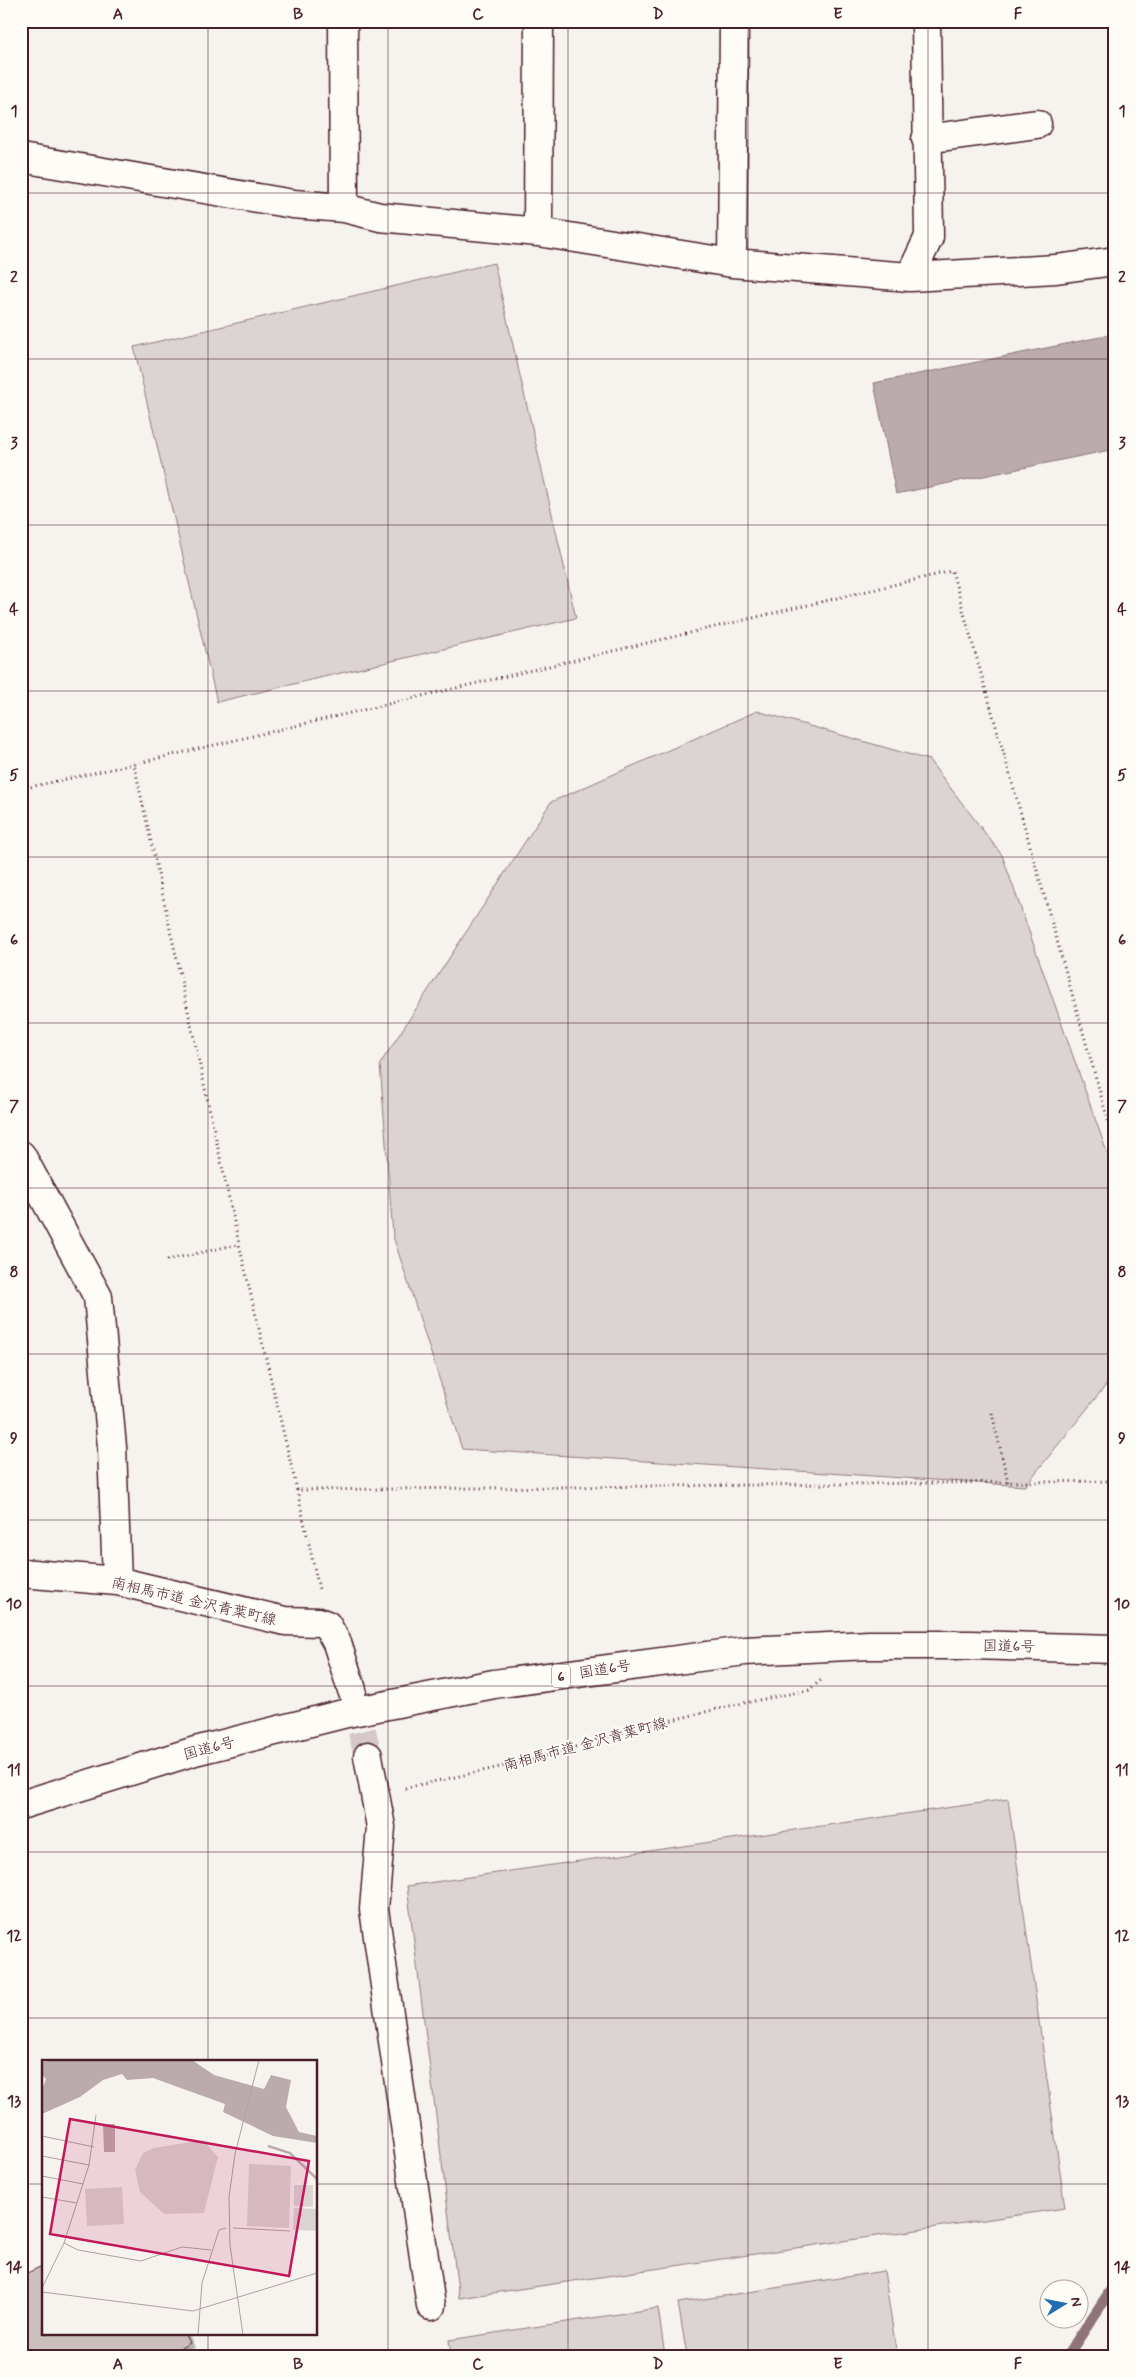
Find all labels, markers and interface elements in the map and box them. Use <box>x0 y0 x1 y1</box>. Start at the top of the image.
text: A <box>113 4 123 25</box>
text: B <box>293 4 303 25</box>
text: C <box>472 4 484 25</box>
text: D <box>652 4 664 25</box>
text: E <box>833 4 843 25</box>
text: F <box>1014 4 1023 25</box>
text: 1 <box>10 101 18 122</box>
text: 1 <box>1118 101 1126 122</box>
text: 2 <box>10 267 18 288</box>
text: 2 <box>1118 267 1126 288</box>
text: 3 <box>10 433 18 454</box>
text: 3 <box>1118 433 1126 454</box>
text: 4 <box>9 599 19 620</box>
text: 4 <box>1117 599 1127 620</box>
text: 5 <box>9 765 19 786</box>
text: 5 <box>1117 765 1127 786</box>
text: 6 <box>10 930 18 951</box>
text: 6 <box>1118 930 1126 951</box>
text: 7 <box>9 1096 19 1117</box>
text: 7 <box>1117 1096 1127 1117</box>
text: 8 <box>9 1262 19 1283</box>
text: 8 <box>1117 1262 1127 1283</box>
text: 9 <box>10 1428 18 1449</box>
text: 9 <box>1118 1428 1126 1449</box>
street label: 南相馬市道 金沢青葉町線 <box>109 1573 278 1631</box>
text: 10 <box>6 1594 22 1615</box>
text: 10 <box>1114 1594 1130 1615</box>
street label: 国道6号 <box>982 1637 1035 1657</box>
street label: 国道6号 <box>578 1656 633 1684</box>
road number: 6 <box>552 1664 570 1688</box>
street label: 南相馬市道 金沢青葉町線 <box>501 1713 669 1777</box>
street label: 国道6号 <box>181 1732 237 1765</box>
text: 11 <box>7 1760 21 1781</box>
text: 11 <box>1115 1760 1129 1781</box>
text: 12 <box>6 1926 22 1947</box>
text: 12 <box>1114 1926 1130 1947</box>
inset map <box>42 2060 318 2334</box>
text: 13 <box>7 2091 21 2112</box>
text: 13 <box>1115 2091 1129 2112</box>
text: 14 <box>6 2257 23 2278</box>
text: 14 <box>1114 2257 1131 2278</box>
north arrow <box>1038 2280 1088 2330</box>
text: N <box>1066 2296 1085 2308</box>
text: A <box>113 2354 123 2375</box>
text: B <box>293 2354 303 2375</box>
text: C <box>472 2354 484 2375</box>
text: D <box>652 2354 664 2375</box>
text: E <box>833 2354 843 2375</box>
text: F <box>1014 2354 1023 2375</box>

